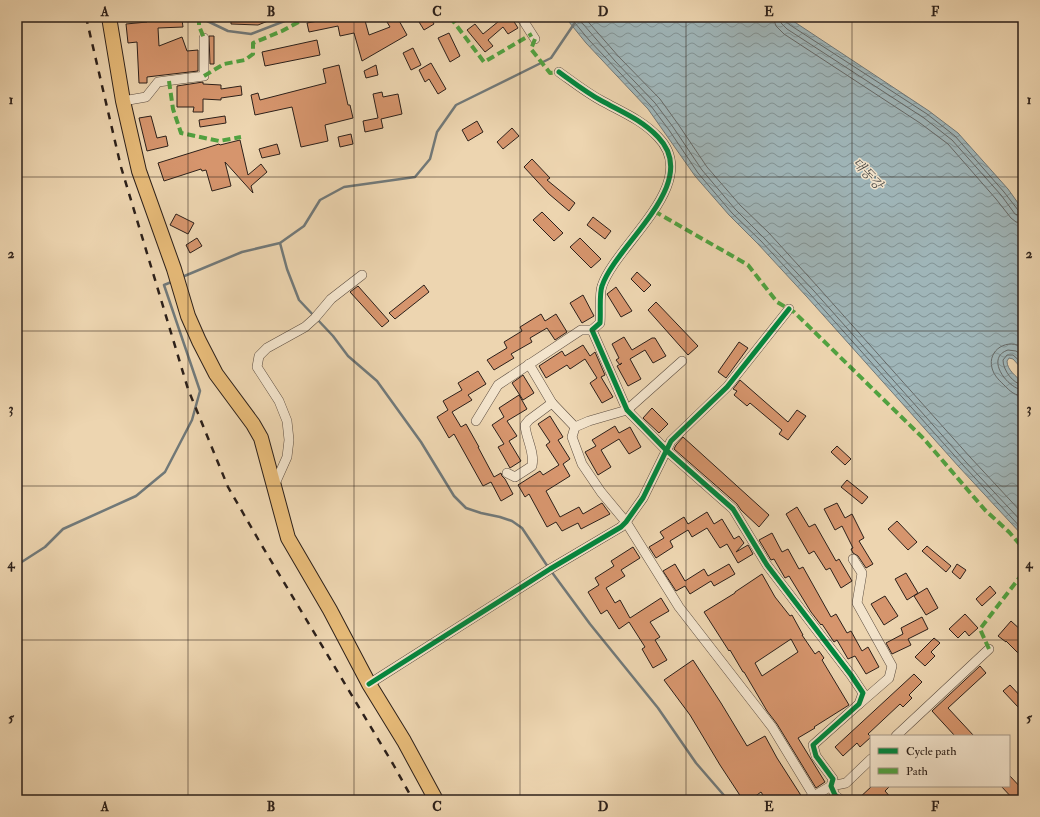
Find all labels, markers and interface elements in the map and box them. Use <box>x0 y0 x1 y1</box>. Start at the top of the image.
text: A <box>100 4 110 20</box>
text: B <box>267 4 275 20</box>
text: C <box>432 4 442 20</box>
text: D <box>598 4 609 20</box>
text: E <box>764 4 774 20</box>
text: F <box>931 4 940 20</box>
text: 1 <box>9 92 14 108</box>
text: 1 <box>1027 92 1032 108</box>
water label: 대동강 <box>849 154 888 195</box>
text: 2 <box>8 246 15 262</box>
text: 2 <box>1026 246 1033 262</box>
text: 3 <box>9 401 14 417</box>
text: 3 <box>1027 401 1032 417</box>
text: 4 <box>6 556 15 572</box>
text: 4 <box>1024 556 1033 572</box>
text: 5 <box>8 710 14 726</box>
text: 5 <box>1026 710 1032 726</box>
legend <box>870 735 1010 787</box>
text: Cycle path <box>906 744 957 759</box>
text: Path <box>906 764 929 779</box>
text: A <box>100 799 110 815</box>
text: B <box>267 799 275 815</box>
text: C <box>432 799 442 815</box>
text: D <box>598 799 609 815</box>
text: E <box>764 799 774 815</box>
text: F <box>931 799 940 815</box>

